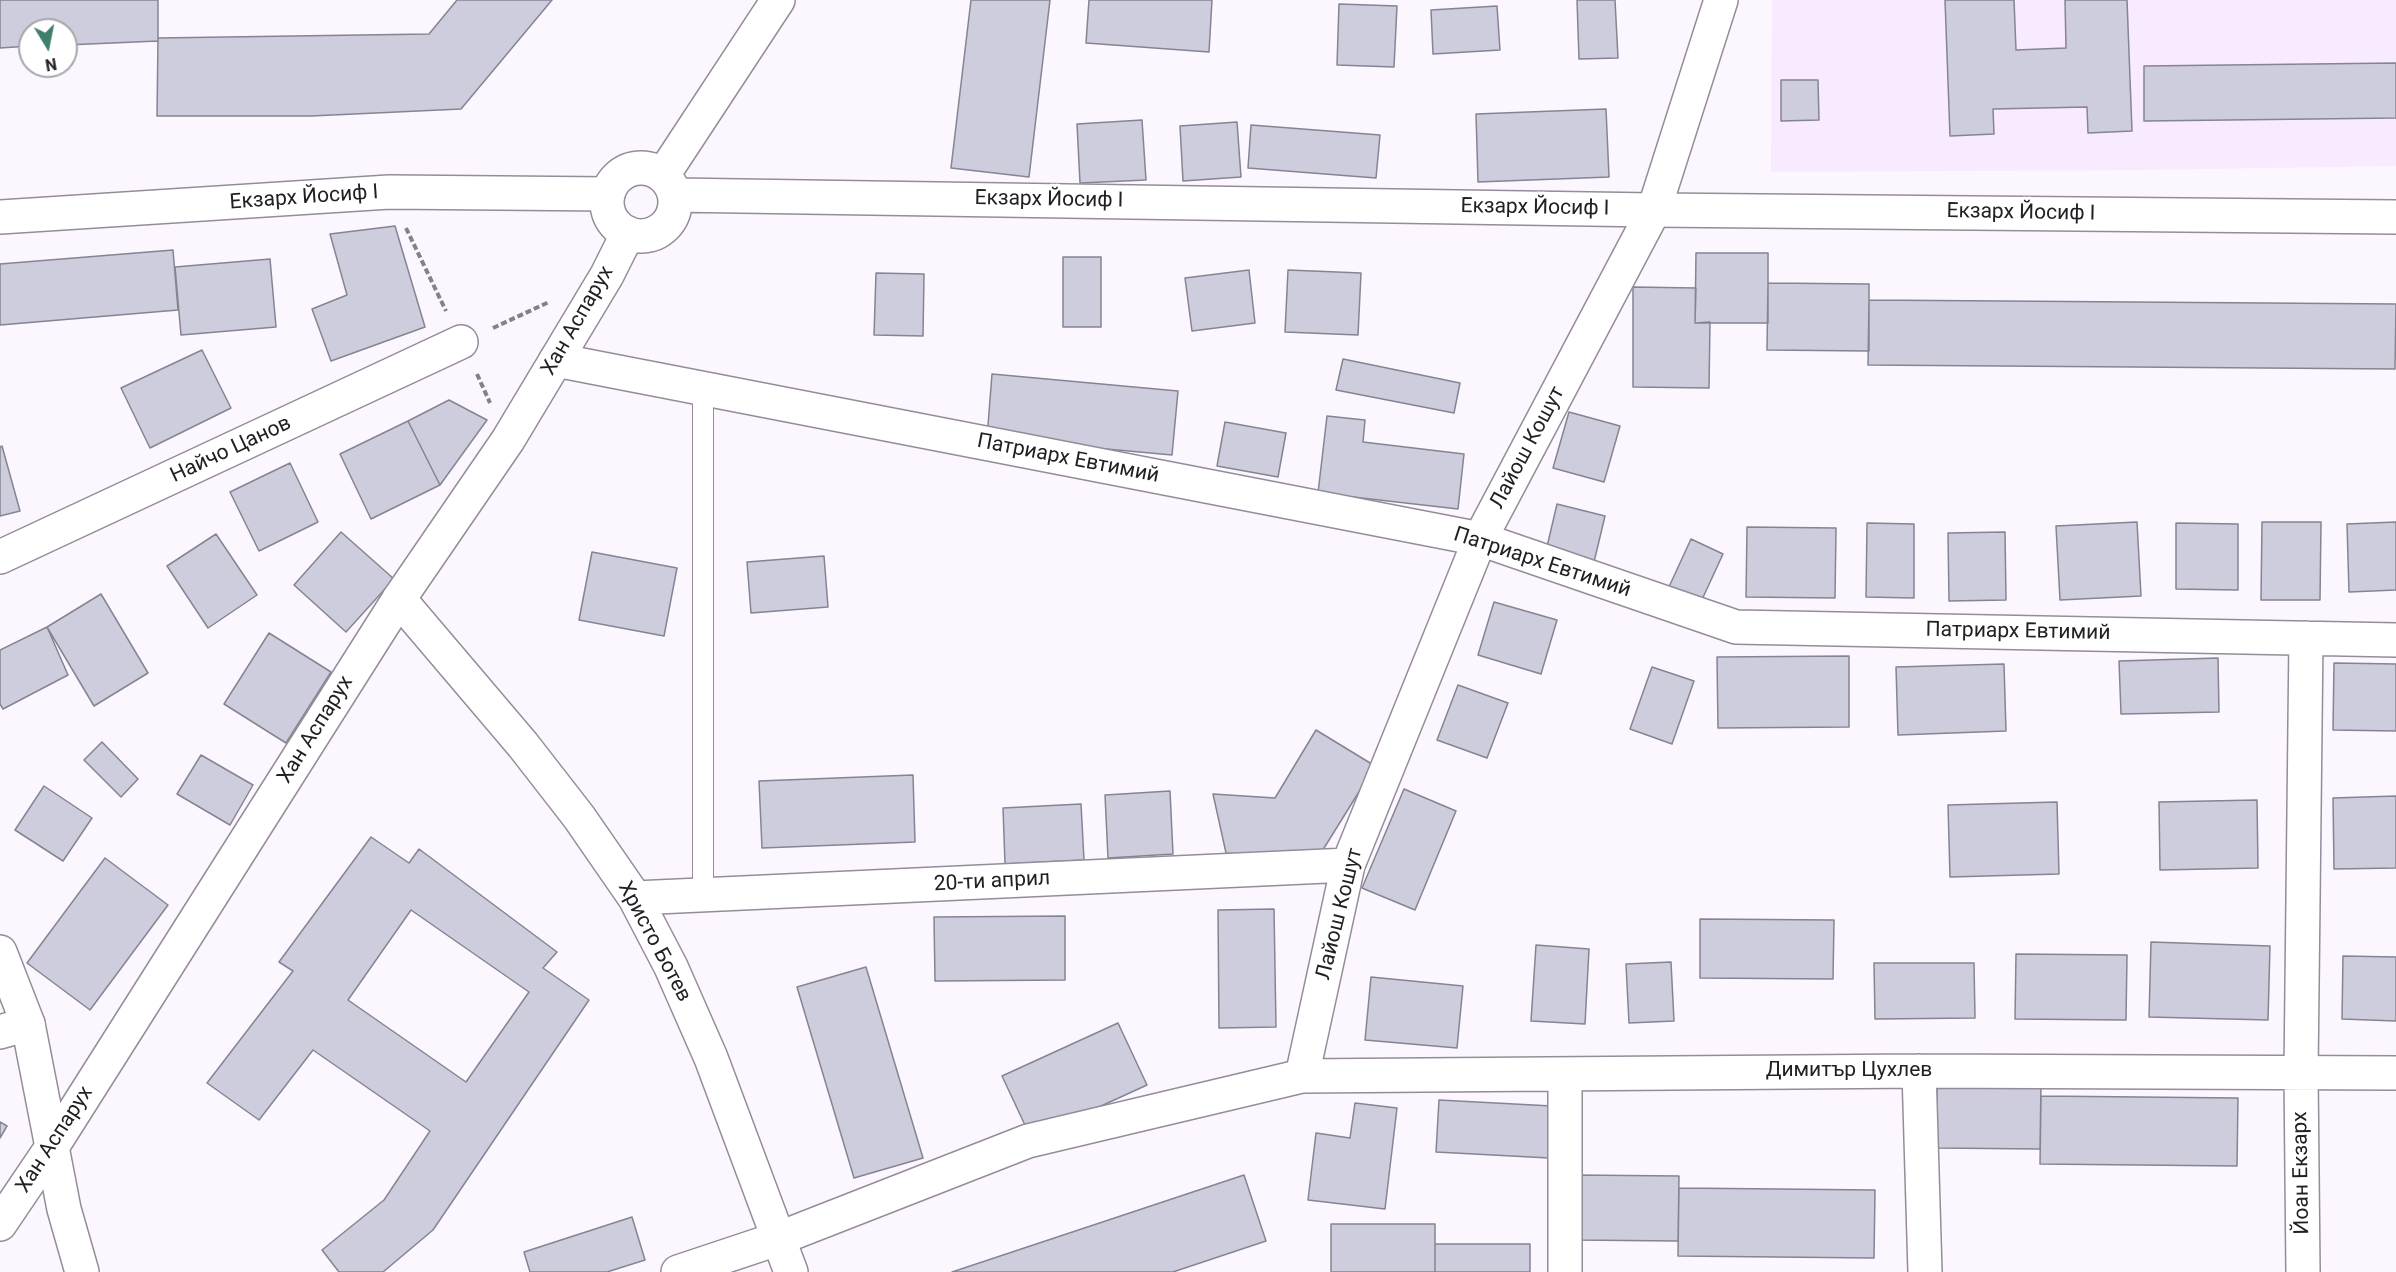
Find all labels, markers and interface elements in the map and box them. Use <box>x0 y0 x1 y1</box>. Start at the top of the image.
north arrow <box>18 18 78 78</box>
text: N <box>44 54 58 75</box>
street label: Екзарх Йосиф I <box>229 180 379 216</box>
street label: Екзарх Йосиф I <box>974 186 1124 214</box>
street label: Екзарх Йосиф I <box>1460 194 1610 222</box>
street label: Екзарх Йосиф I <box>1946 199 2096 227</box>
street label: Хан Аспарух <box>537 262 619 380</box>
street label: Лайош Кошут <box>1485 383 1571 513</box>
street label: Найчо Цанов <box>167 411 295 489</box>
street label: Патриарх Евтимий <box>975 429 1161 489</box>
street label: Патриарх Евтимий <box>1450 522 1634 604</box>
street label: Патриарх Евтимий <box>1925 618 2111 646</box>
street label: Хан Аспарух <box>273 672 359 788</box>
street label: Лайош Кошут <box>1311 846 1369 982</box>
street label: 20-ти април <box>933 866 1051 898</box>
street label: Христо Ботев <box>612 878 696 1006</box>
street label: Димитър Цухлев <box>1766 1058 1932 1084</box>
street label: Хан Аспарух <box>11 1082 99 1198</box>
street label: Йоан Екзарх <box>2288 1111 2316 1235</box>

